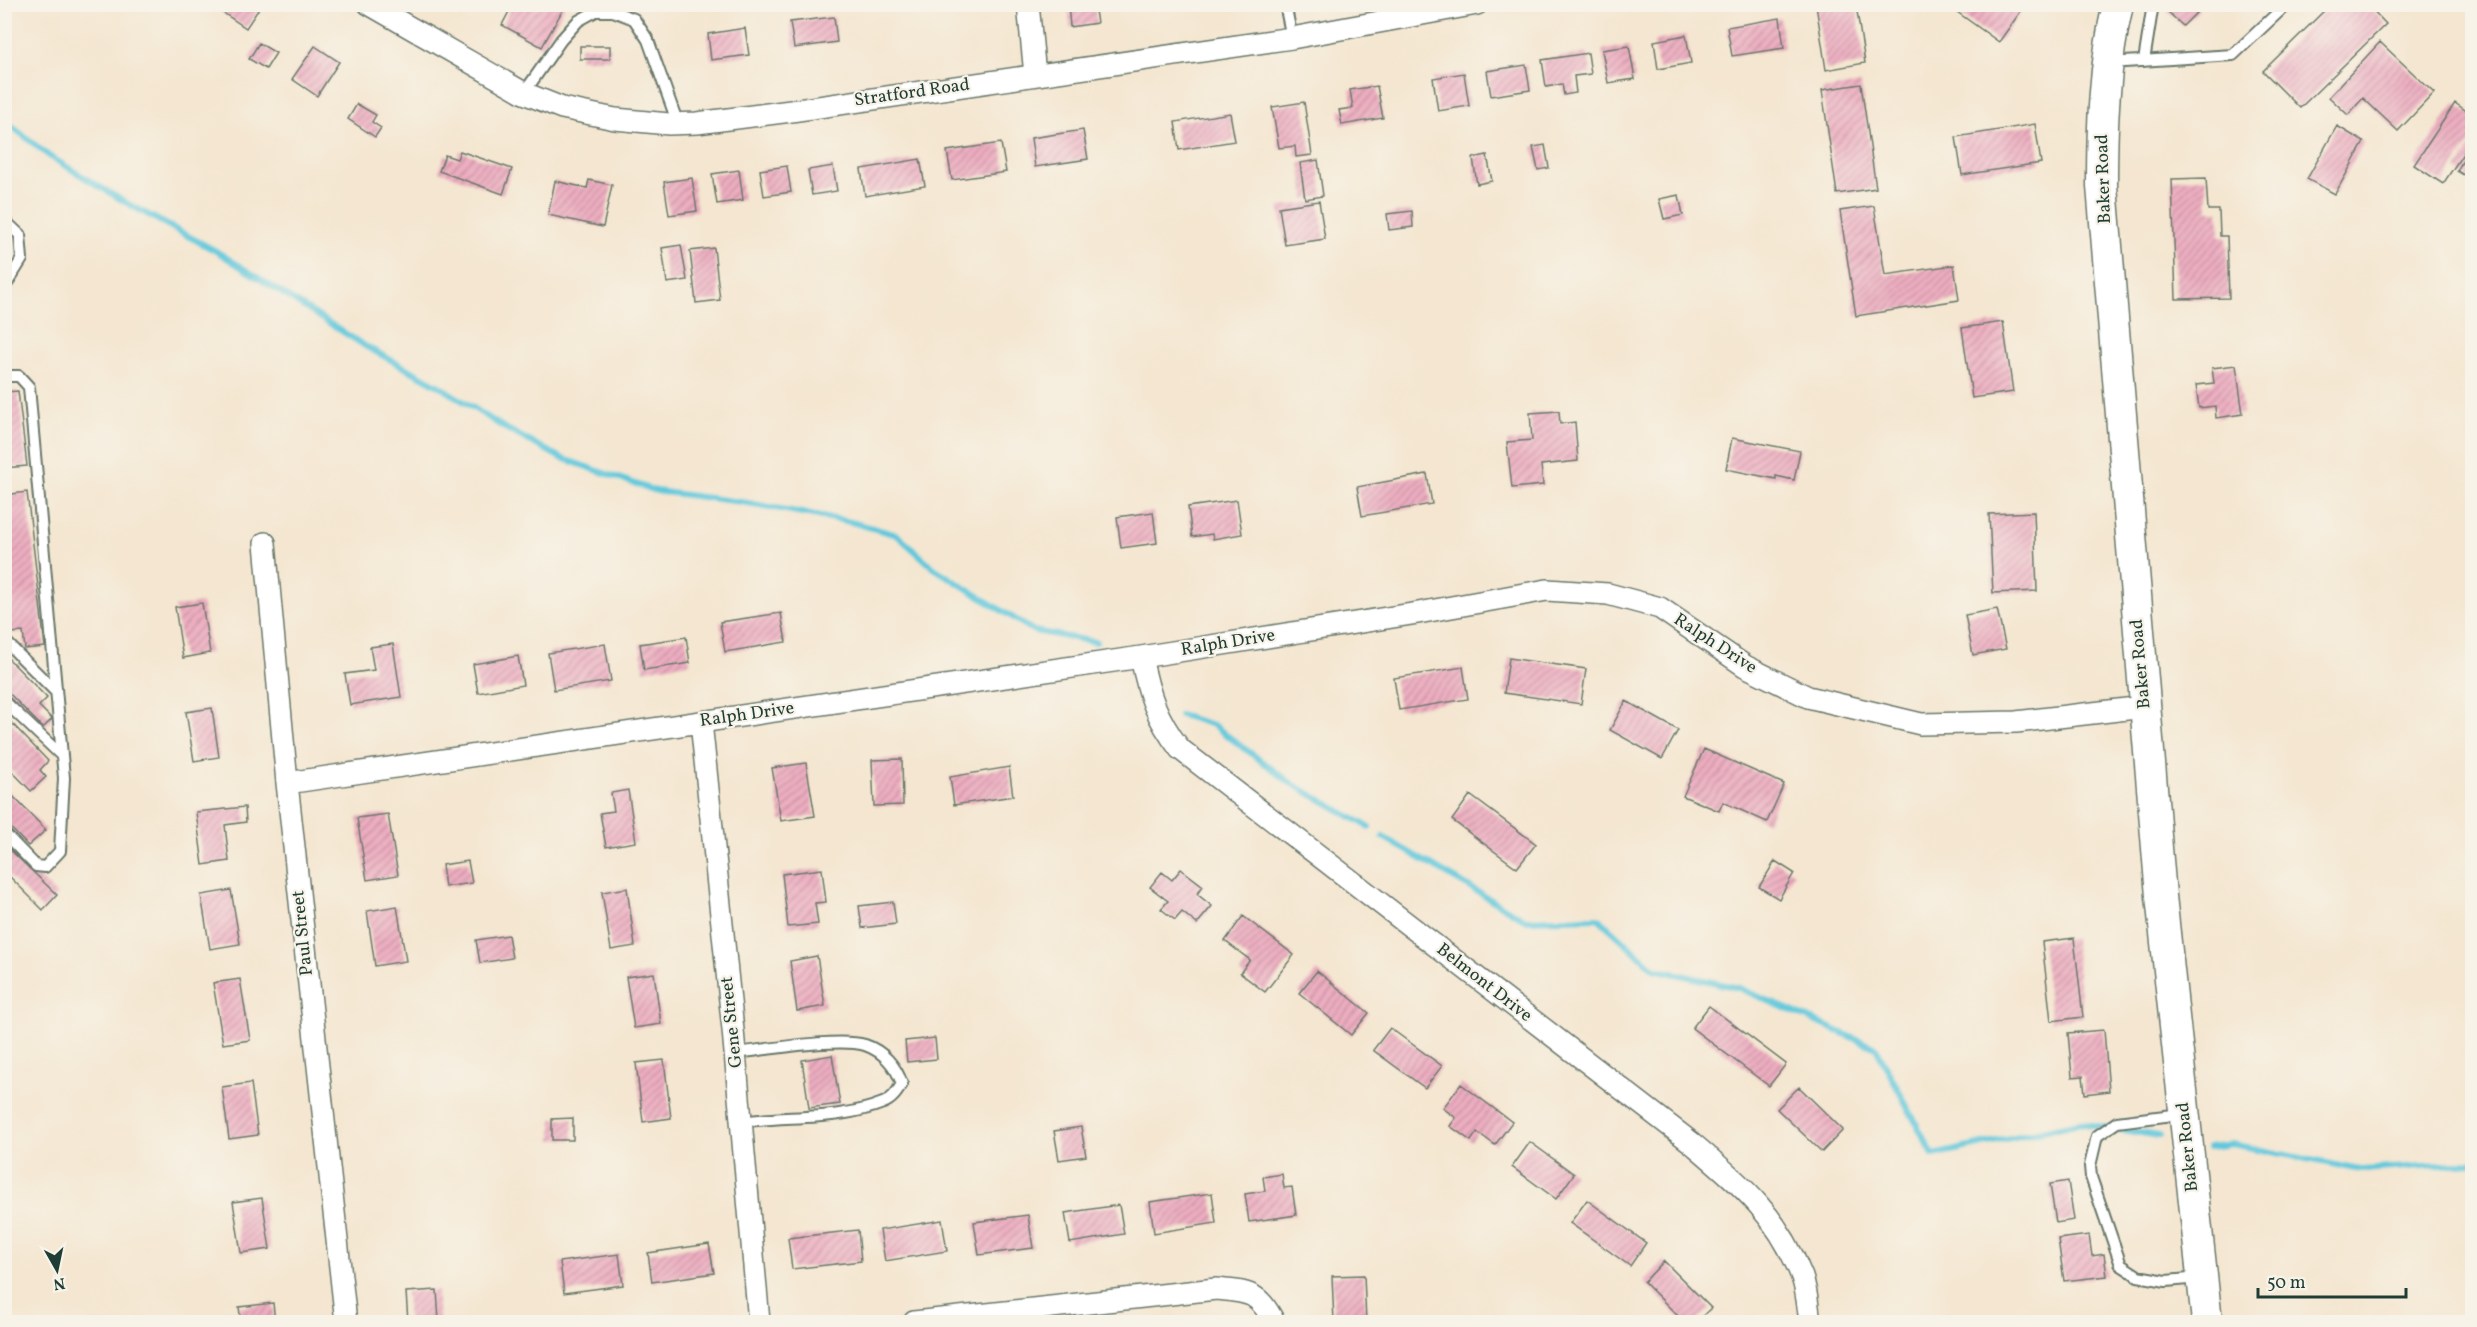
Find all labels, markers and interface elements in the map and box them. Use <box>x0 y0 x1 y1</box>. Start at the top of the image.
street label: Stratford Road <box>853 73 971 113</box>
street label: Baker Road <box>2090 134 2118 224</box>
street label: Ralph Drive <box>1668 608 1762 680</box>
street label: Baker Road <box>2125 618 2157 710</box>
street label: Ralph Drive <box>1179 623 1277 663</box>
street label: Ralph Drive <box>698 696 796 734</box>
street label: Paul Street <box>286 889 320 977</box>
street label: Belmont Drive <box>1431 938 1537 1028</box>
street label: Gene Street <box>715 975 749 1069</box>
street label: Baker Road <box>2171 1101 2205 1193</box>
north arrow <box>27 1240 87 1300</box>
scale bar <box>2258 1261 2406 1299</box>
text: N <box>51 1271 66 1295</box>
text: 50 m <box>2267 1271 2306 1296</box>

